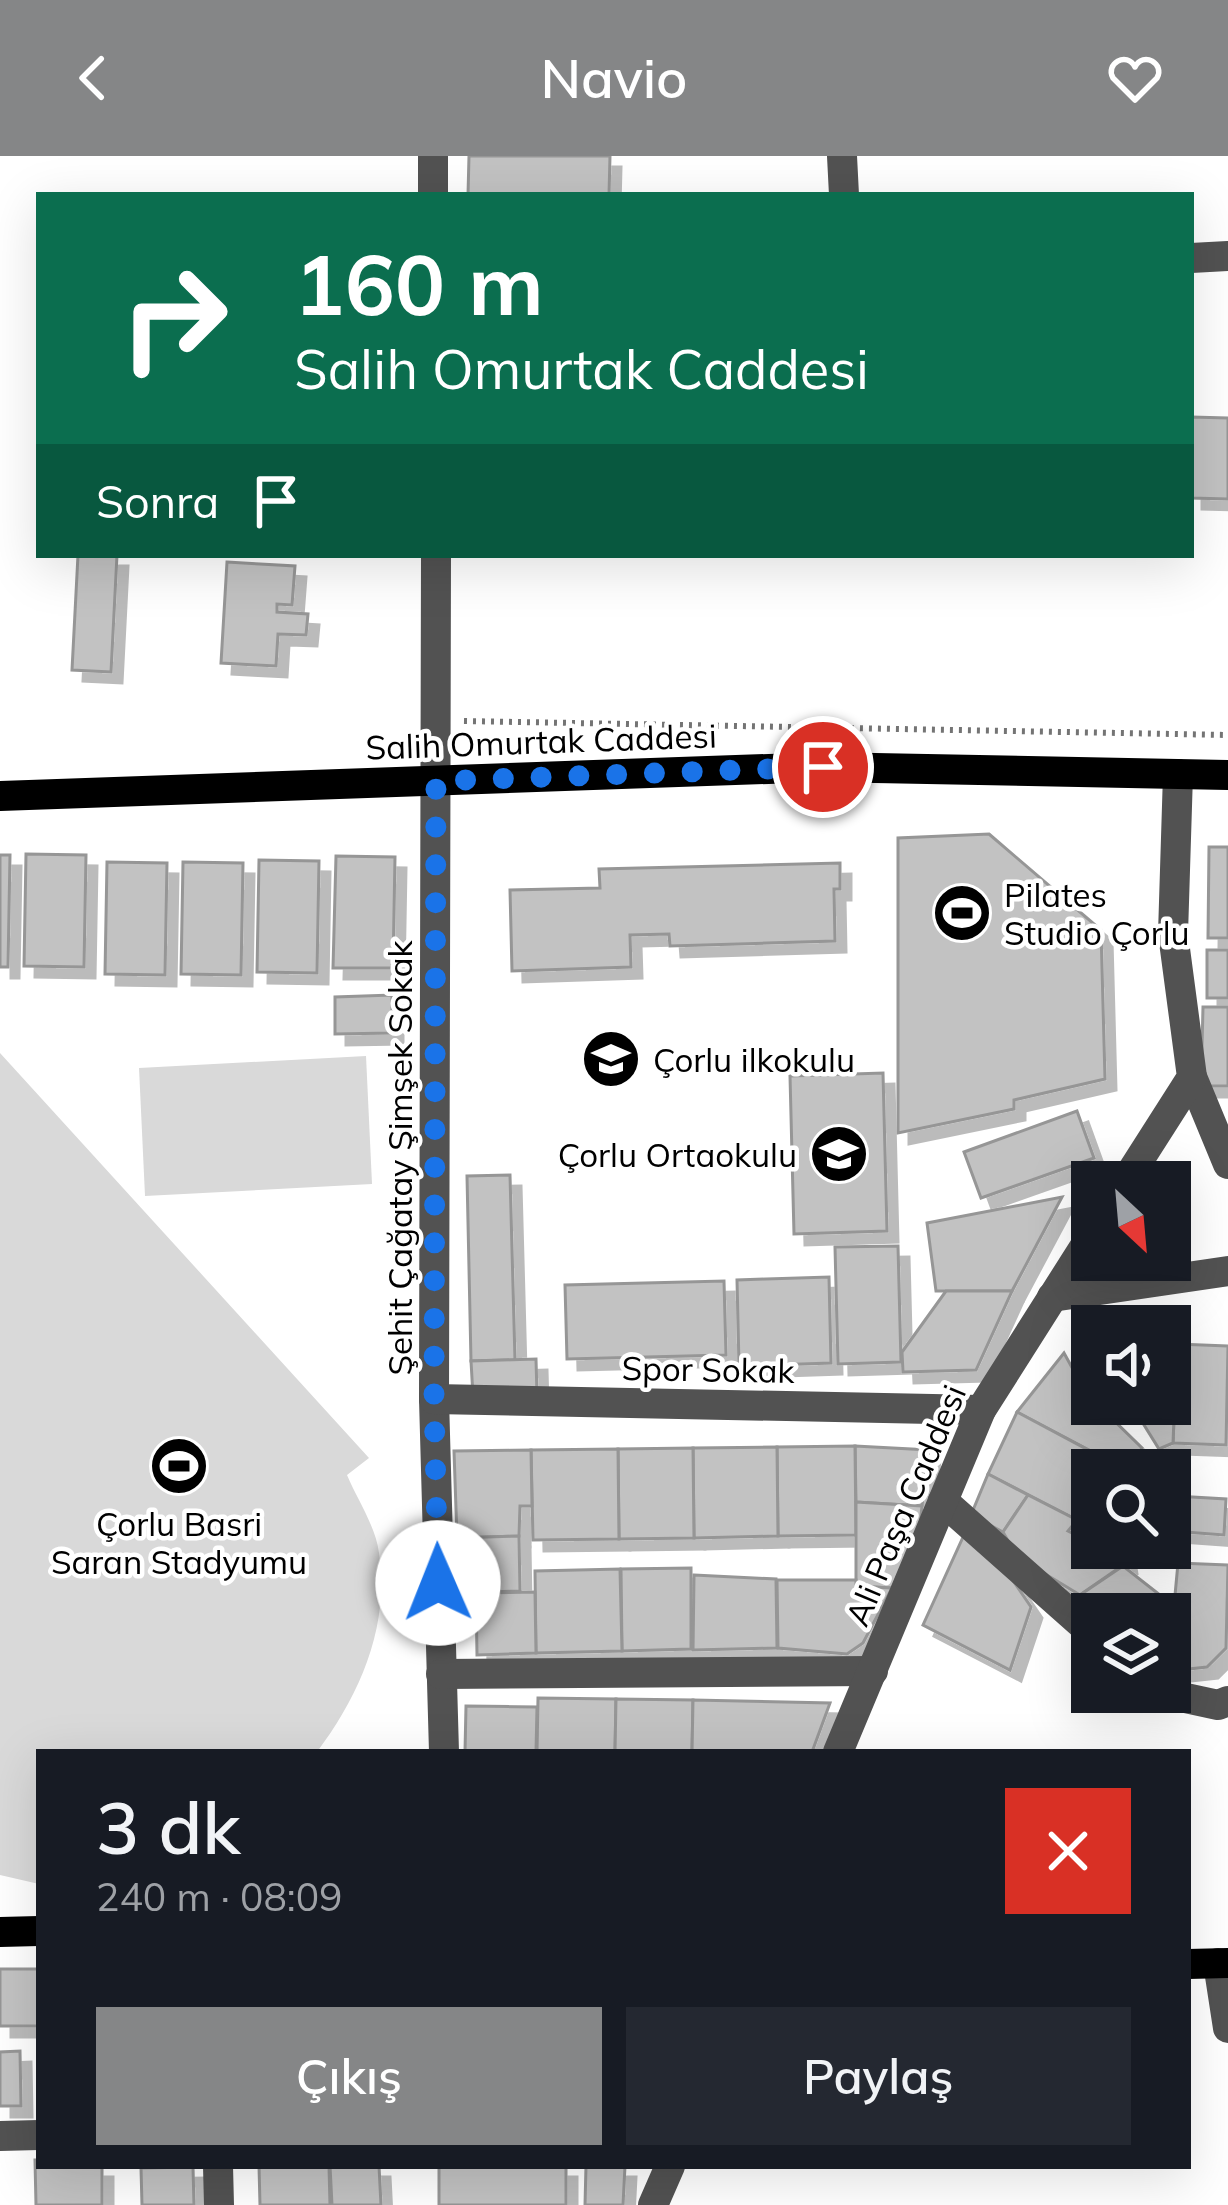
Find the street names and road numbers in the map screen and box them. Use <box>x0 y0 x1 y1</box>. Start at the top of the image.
street label: Salih Omurtak Caddesi <box>365 714 717 768</box>
street label: Şehit Çağatay Şimşek Sokak <box>379 939 420 1376</box>
street label: Spor Sokak <box>621 1347 796 1391</box>
street label: Ali Paşa Caddesi <box>836 1378 974 1632</box>

